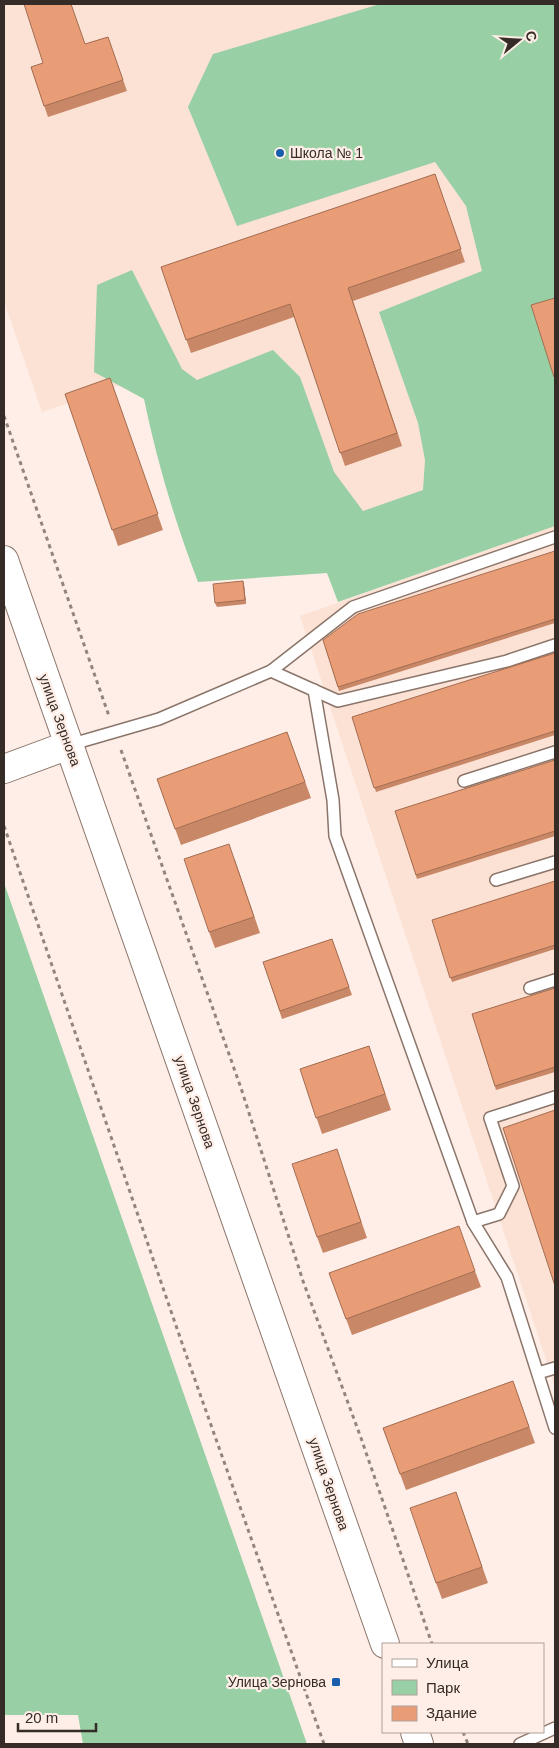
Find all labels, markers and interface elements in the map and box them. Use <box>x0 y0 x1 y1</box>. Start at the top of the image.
north arrow <box>494 15 544 65</box>
text: С <box>522 29 541 43</box>
place label: Школа № 1 <box>290 145 363 161</box>
marker: Школа № 1 <box>274 147 286 159</box>
street label: улица Зернова <box>36 672 84 769</box>
street label: улица Зернова <box>172 1054 218 1151</box>
street label: улица Зернова <box>306 1436 352 1533</box>
legend <box>382 1643 544 1733</box>
text: Улица <box>426 1654 469 1671</box>
place label: Улица Зернова <box>228 1674 326 1690</box>
marker: Улица Зернова <box>330 1676 342 1688</box>
text: Парк <box>426 1679 460 1696</box>
scale bar <box>18 1700 95 1732</box>
text: Здание <box>426 1704 477 1721</box>
text: 20 m <box>25 1709 58 1726</box>

